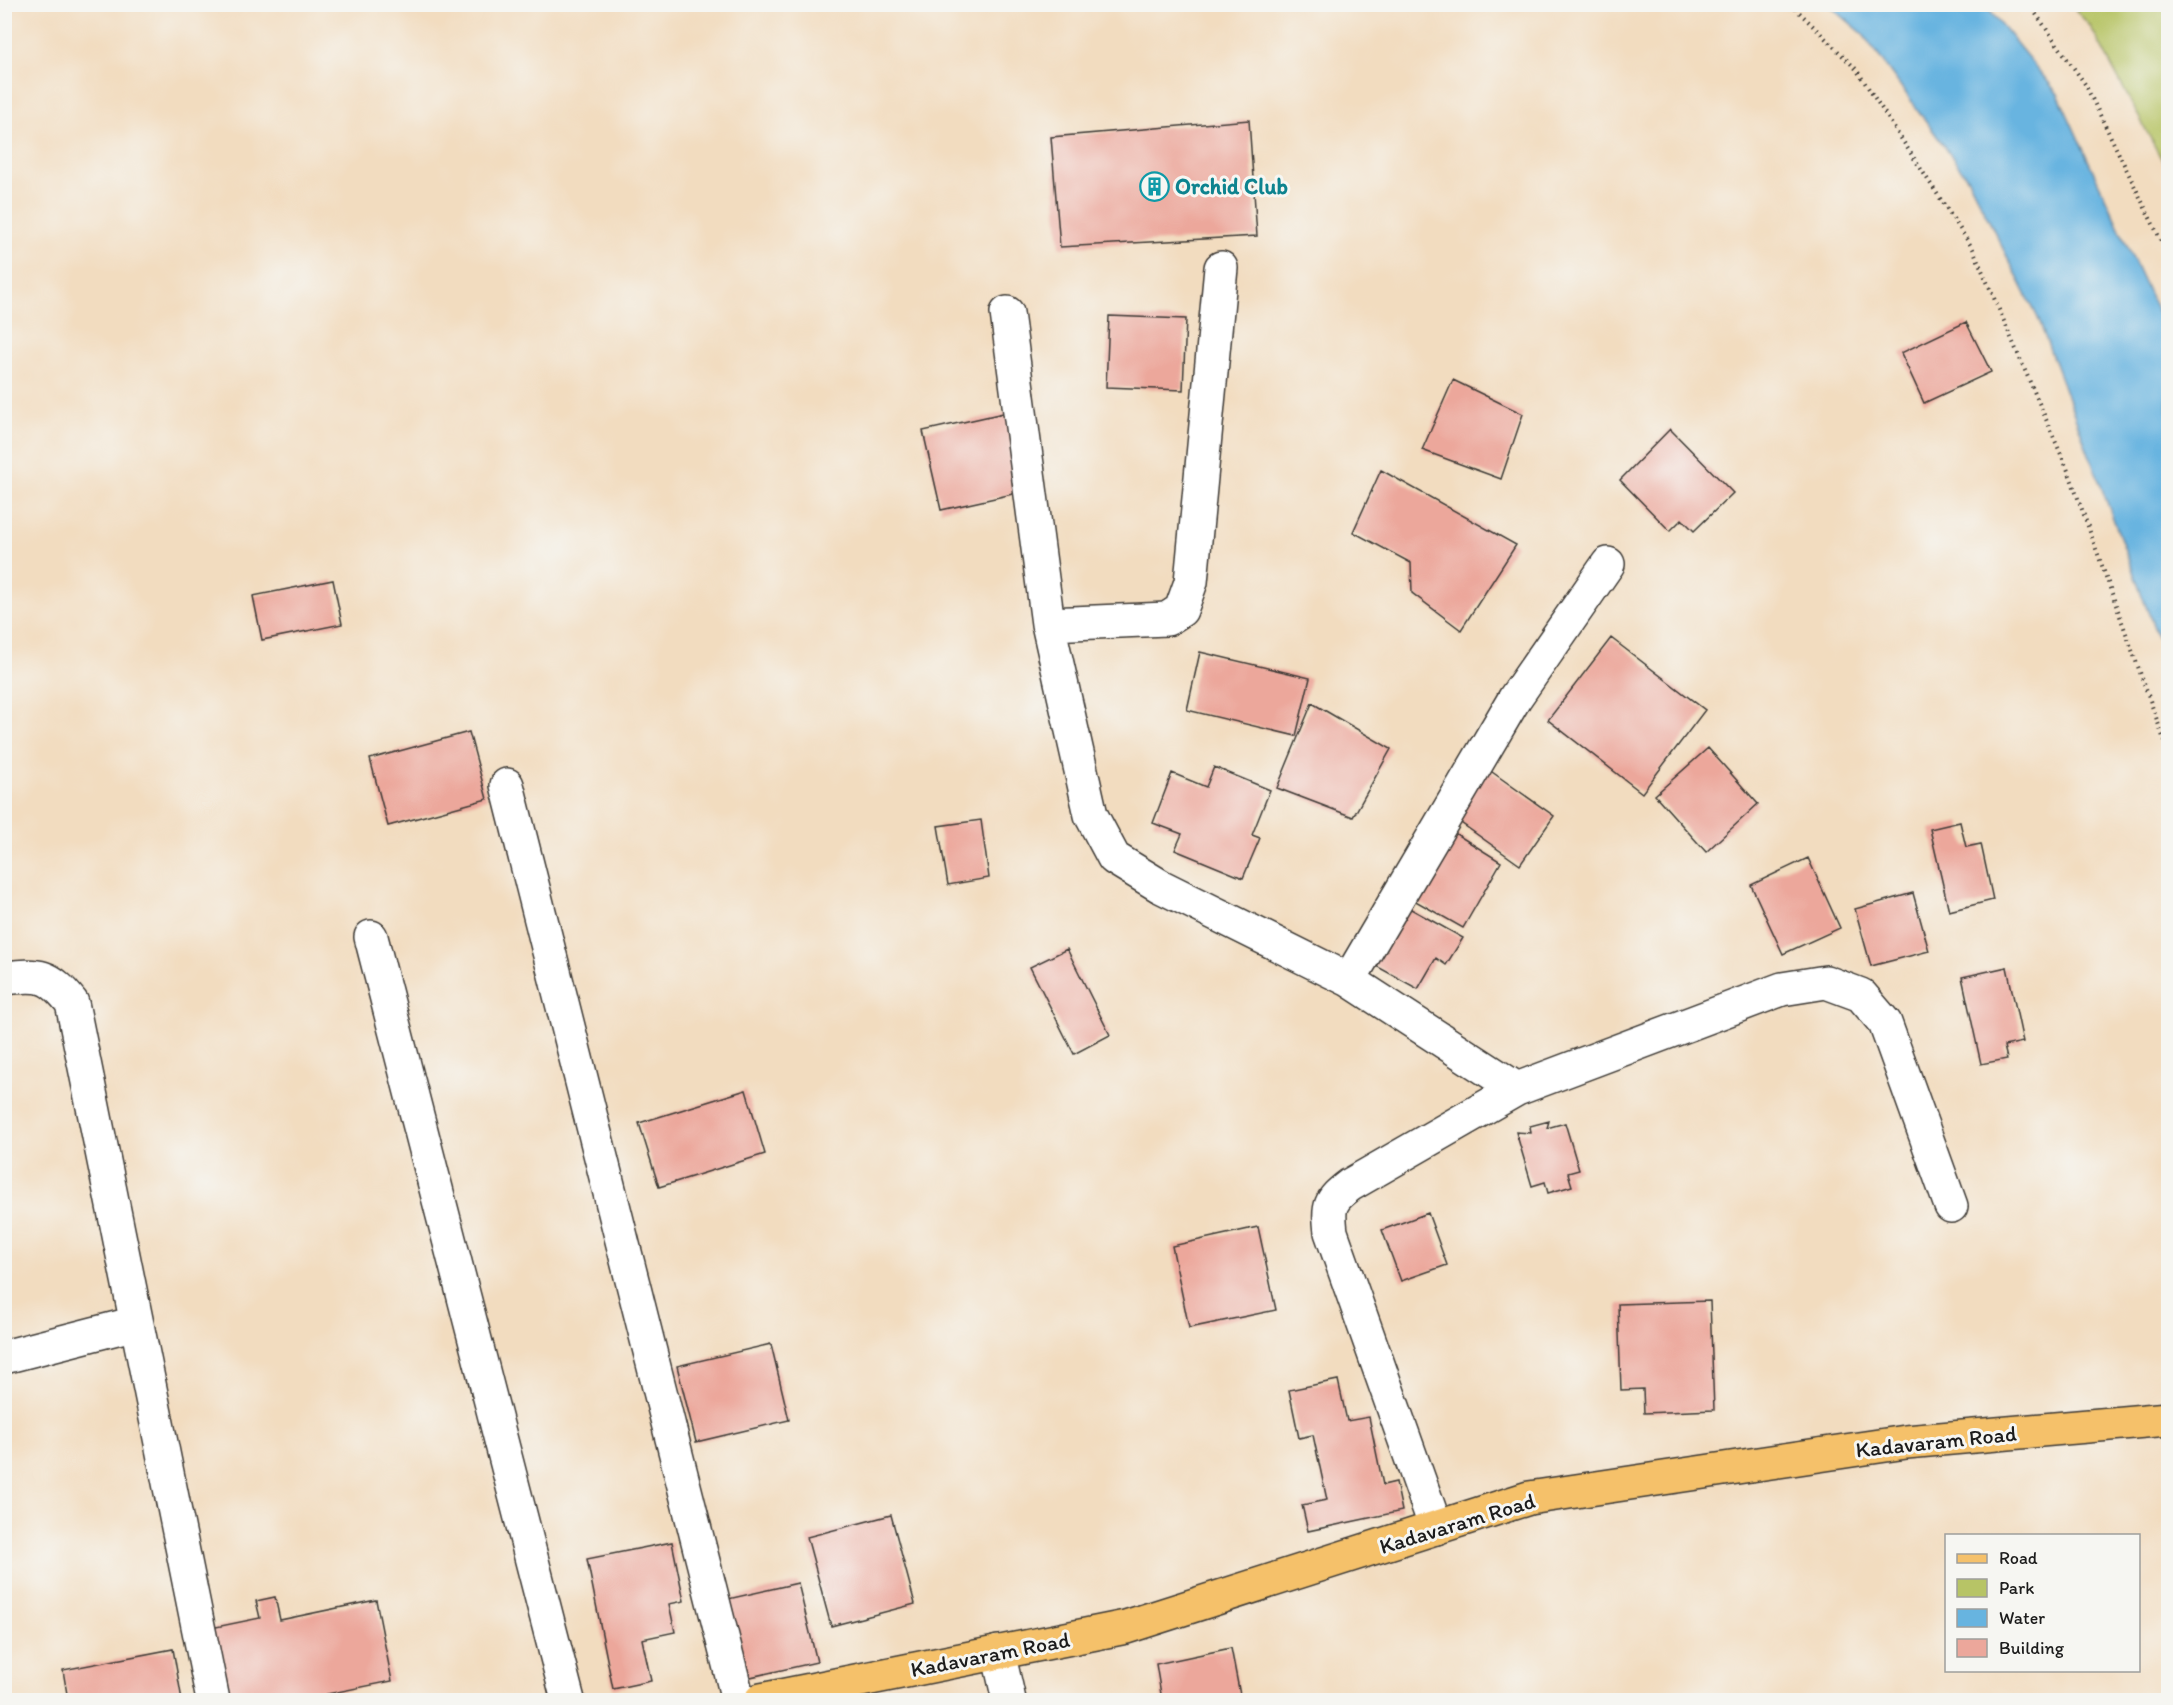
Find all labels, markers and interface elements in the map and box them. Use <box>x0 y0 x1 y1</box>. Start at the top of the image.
building icon: Orchid Club <box>1138 170 1170 202</box>
place label: Orchid Club <box>1175 173 1288 200</box>
street label: Kadavaram Road <box>1854 1420 2018 1463</box>
street label: Kadavaram Road <box>1376 1487 1538 1560</box>
legend <box>1945 1534 2140 1672</box>
text: Road <box>1999 1547 2038 1569</box>
text: Park <box>1999 1577 2034 1599</box>
text: Water <box>1999 1607 2045 1629</box>
street label: Kadavaram Road <box>908 1626 1072 1683</box>
text: Building <box>1999 1637 2065 1659</box>

